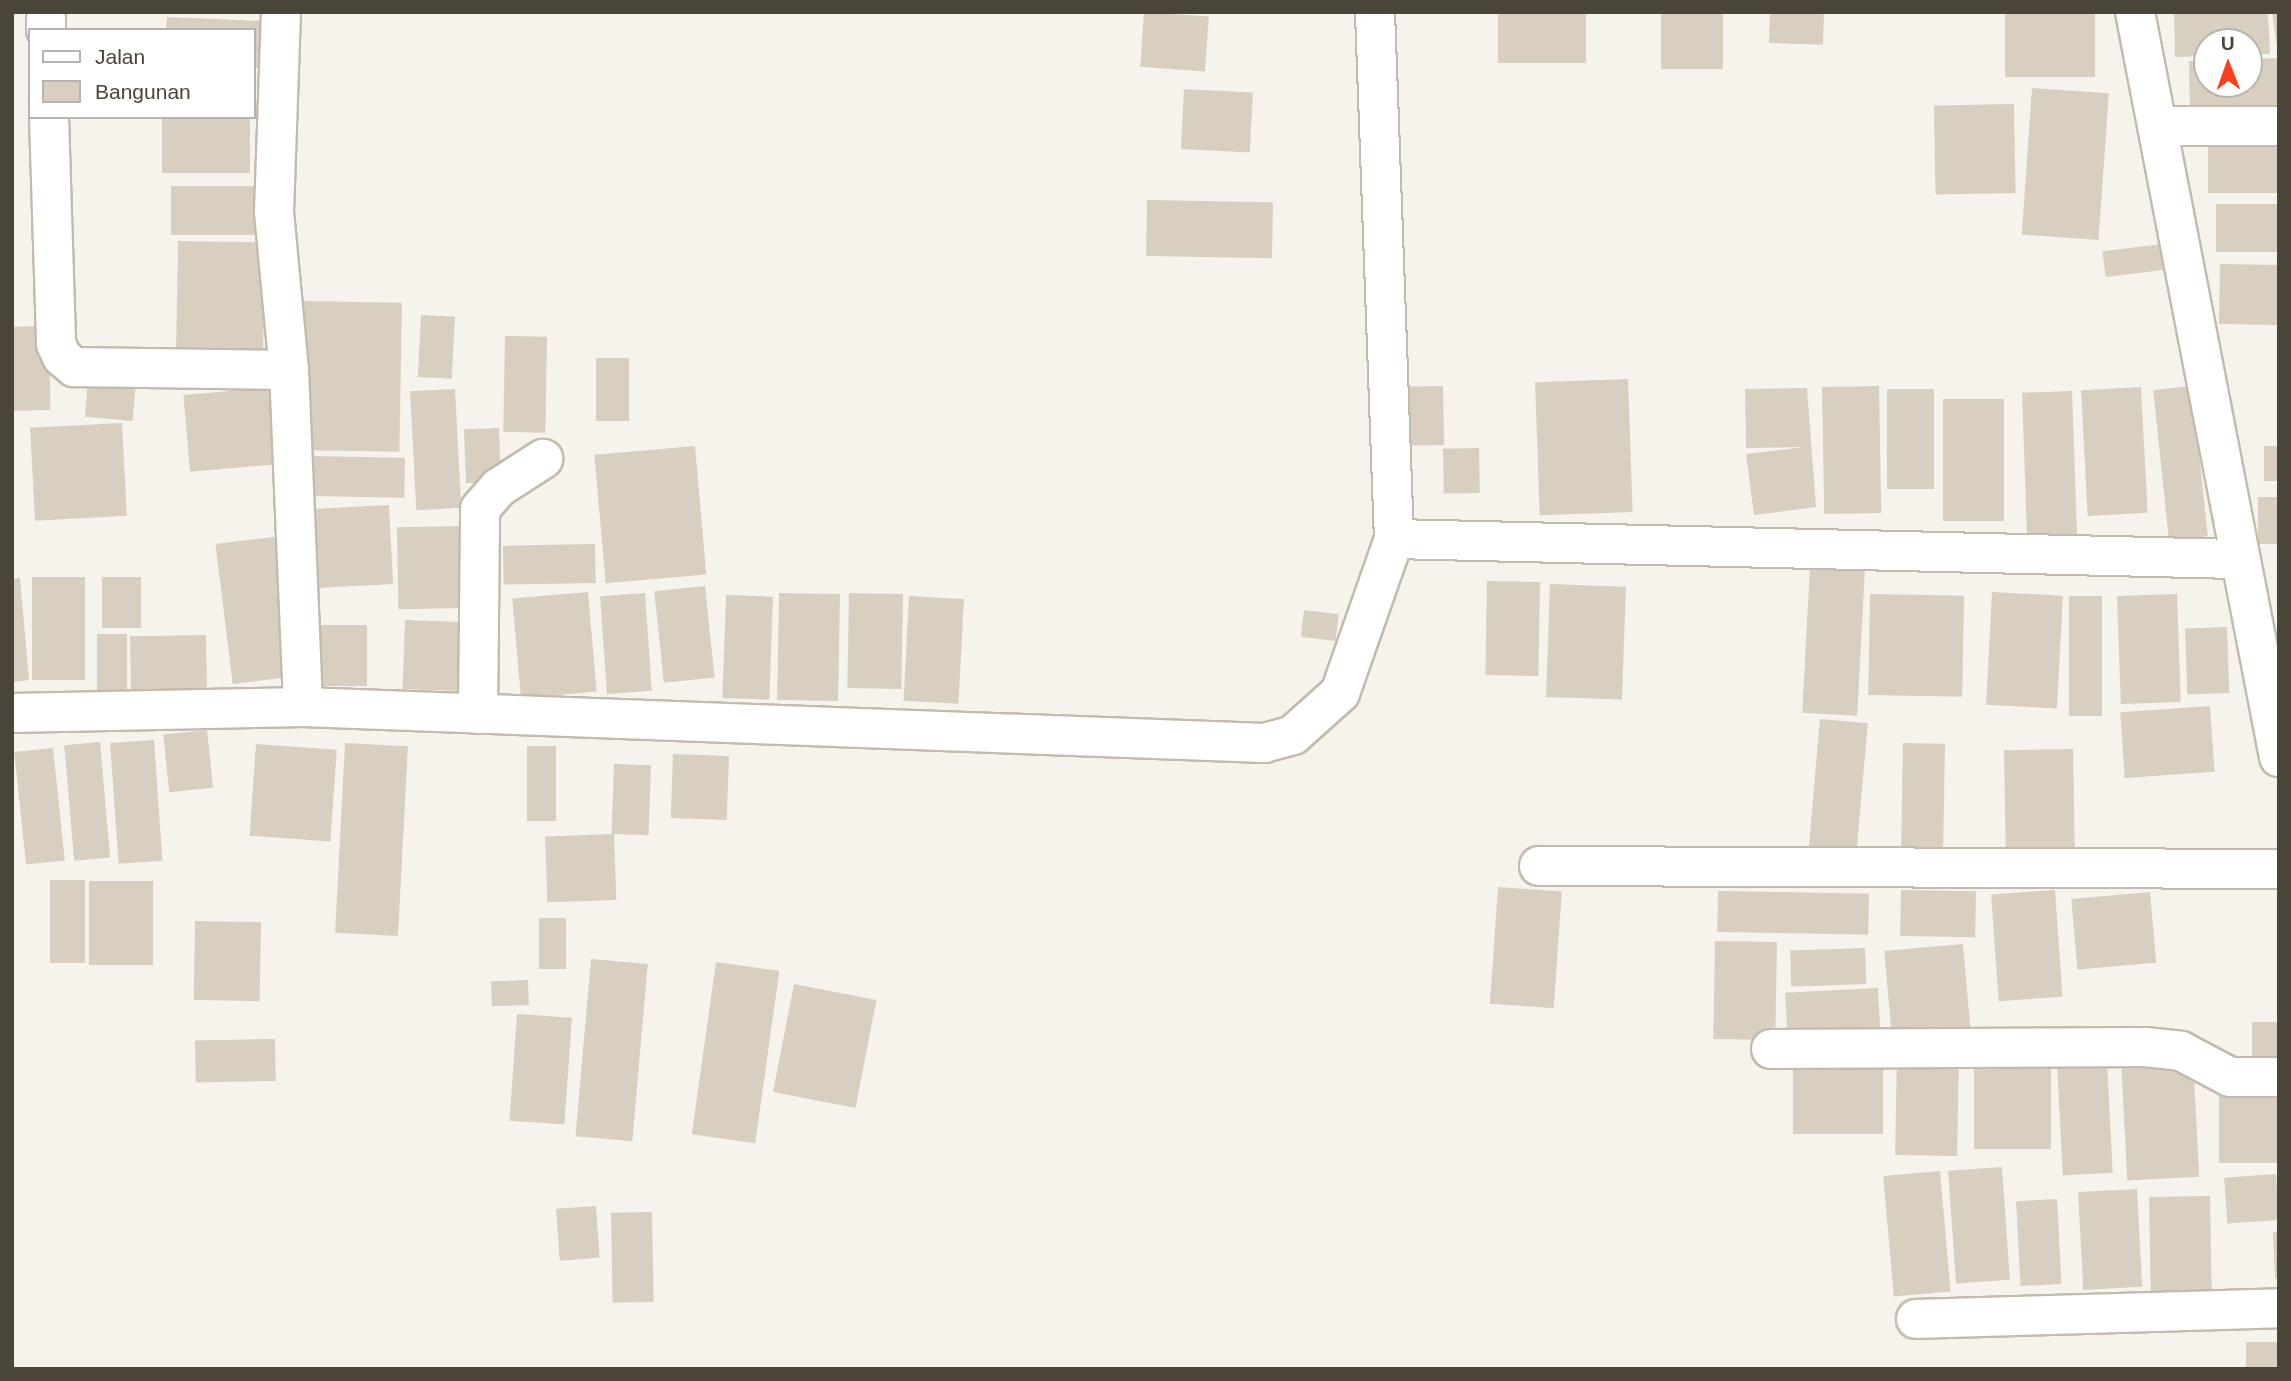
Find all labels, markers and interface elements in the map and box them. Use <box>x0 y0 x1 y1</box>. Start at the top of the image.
legend <box>28 28 256 119</box>
north arrow <box>2193 28 2263 98</box>
text: U <box>2221 33 2235 54</box>
text: Jalan <box>95 45 145 68</box>
text: Bangunan <box>95 80 191 103</box>

